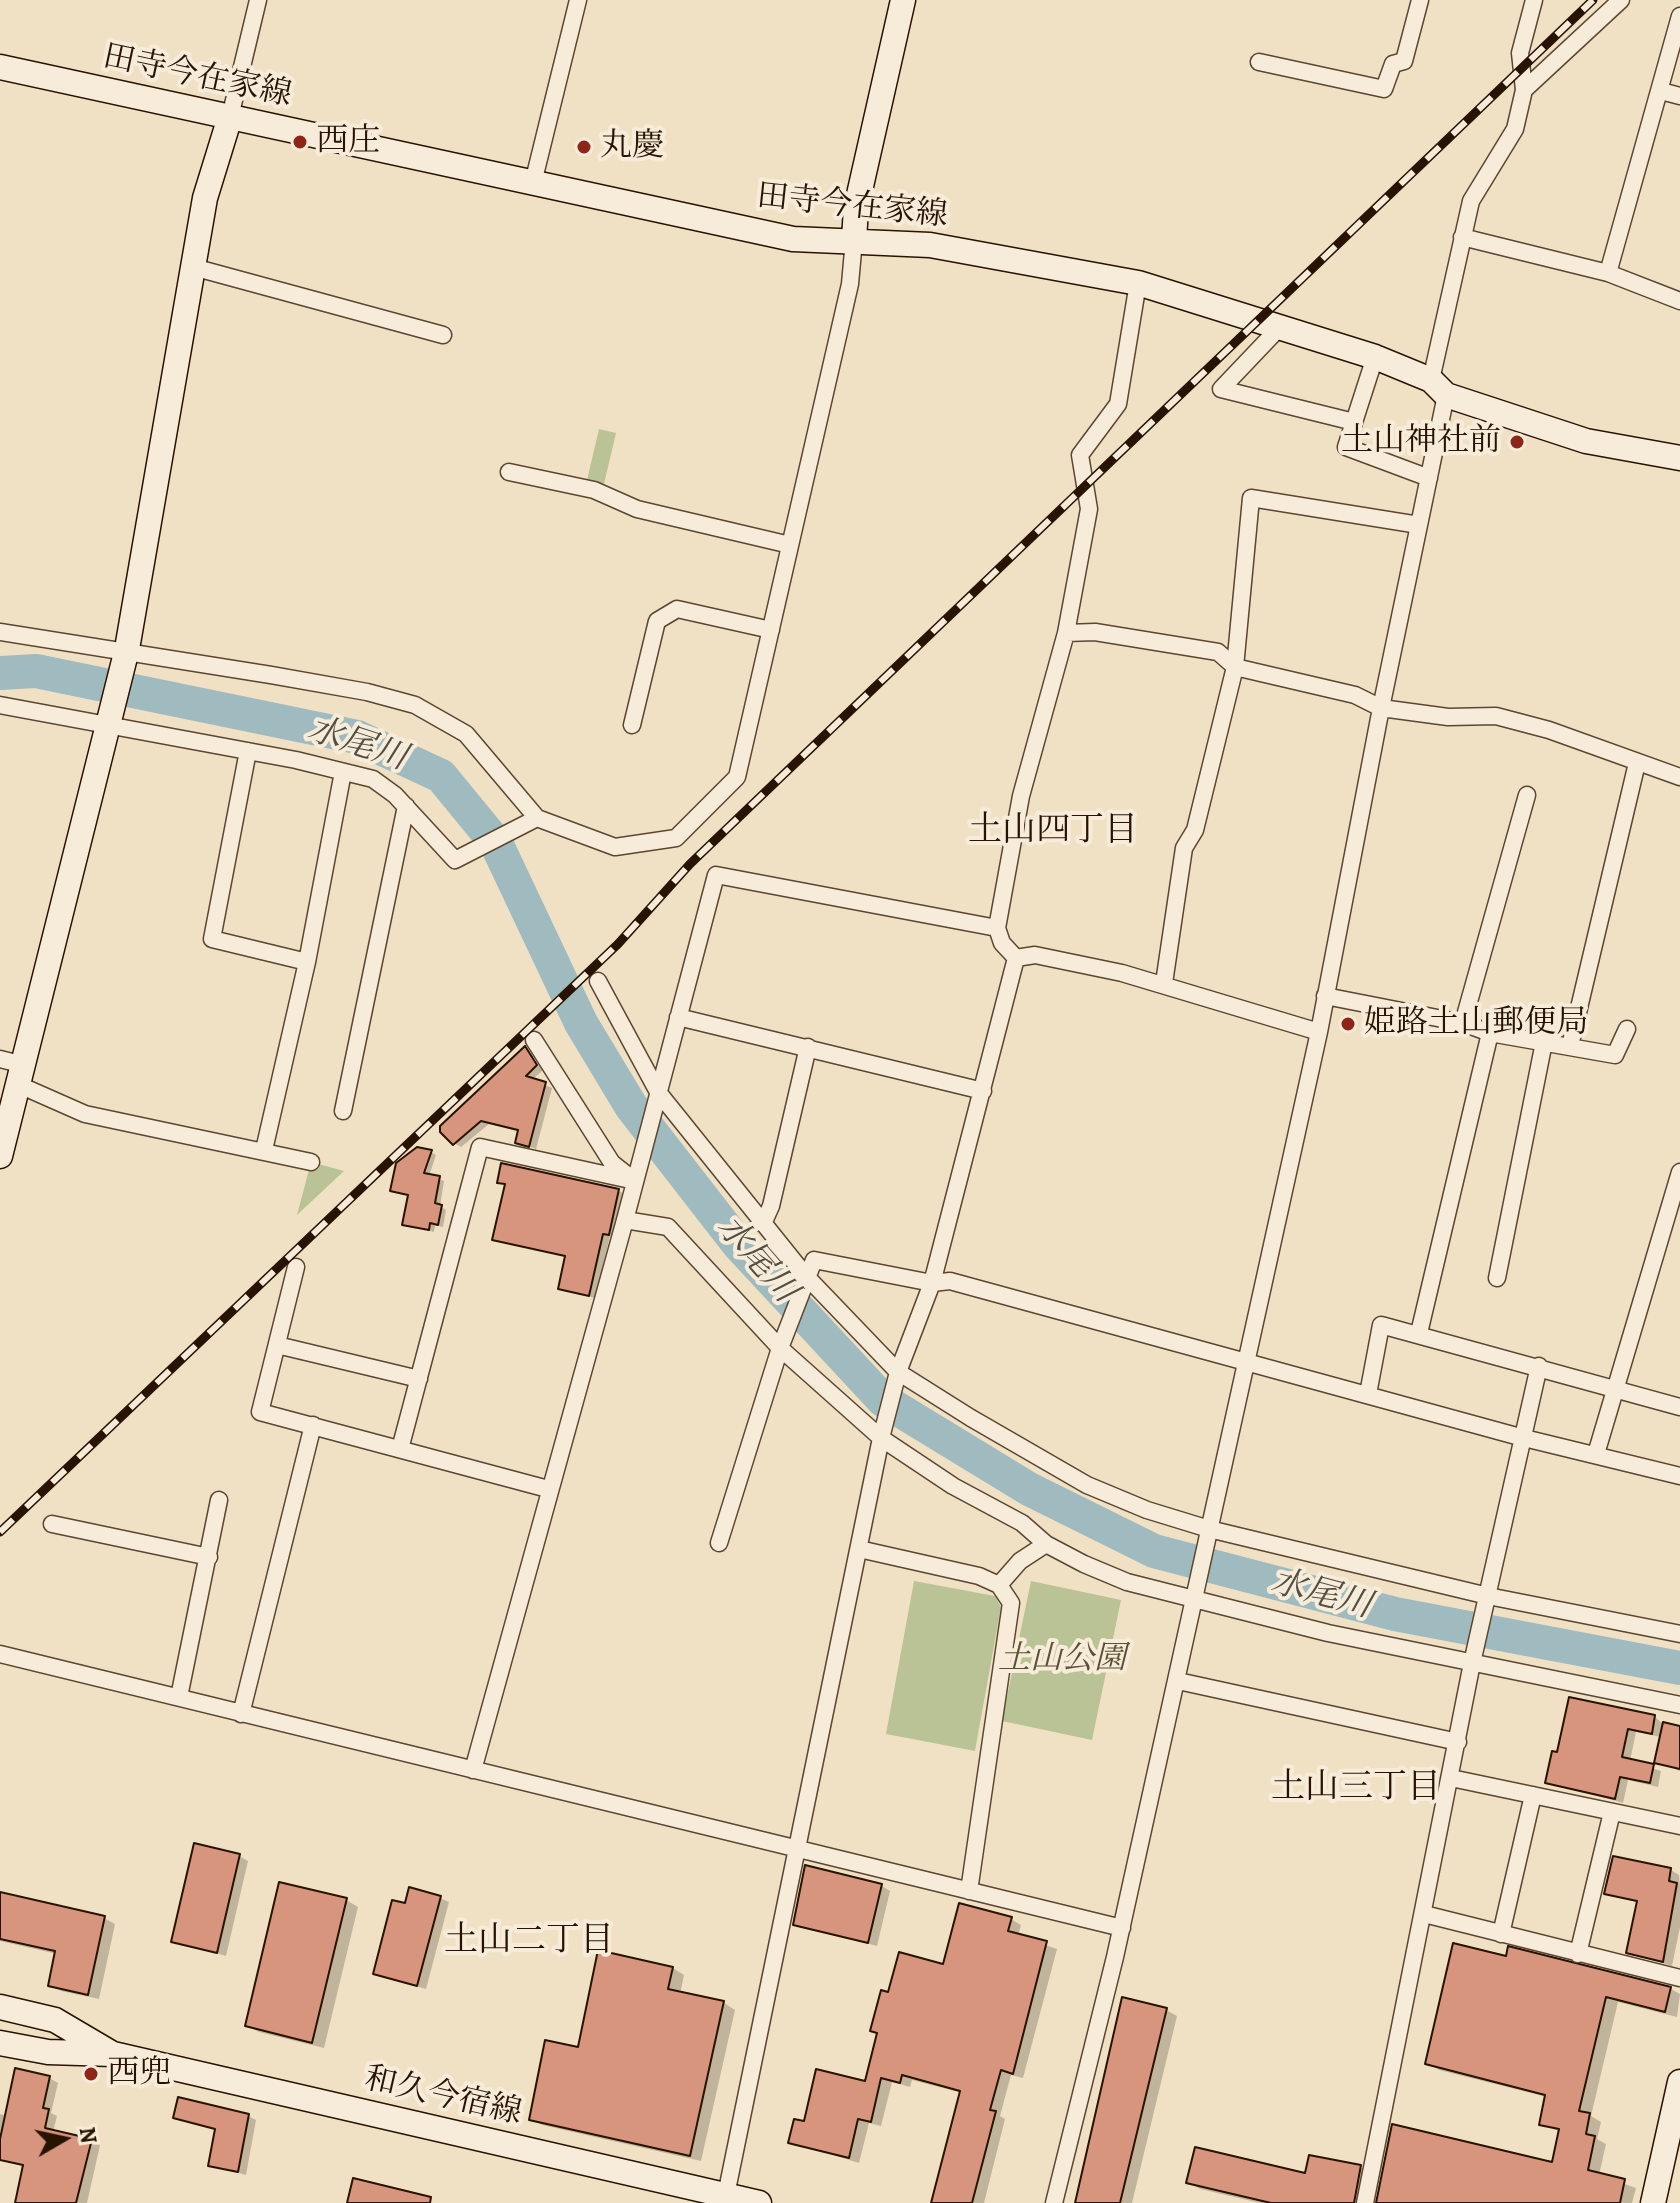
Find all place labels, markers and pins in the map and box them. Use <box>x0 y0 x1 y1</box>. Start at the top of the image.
place label: 西庄 <box>316 123 380 161</box>
place label: 丸慶 <box>600 128 664 166</box>
marker: 西庄 <box>291 133 309 151</box>
marker: 丸慶 <box>575 138 593 156</box>
place label: 土山神社前 <box>1341 423 1501 461</box>
marker: 土山神社前 <box>1508 433 1526 451</box>
place label: 姫路土山郵便局 <box>1364 1005 1588 1043</box>
marker: 姫路土山郵便局 <box>1339 1015 1357 1033</box>
place label: 西兜 <box>107 2055 171 2093</box>
marker: 西兜 <box>82 2065 100 2083</box>

